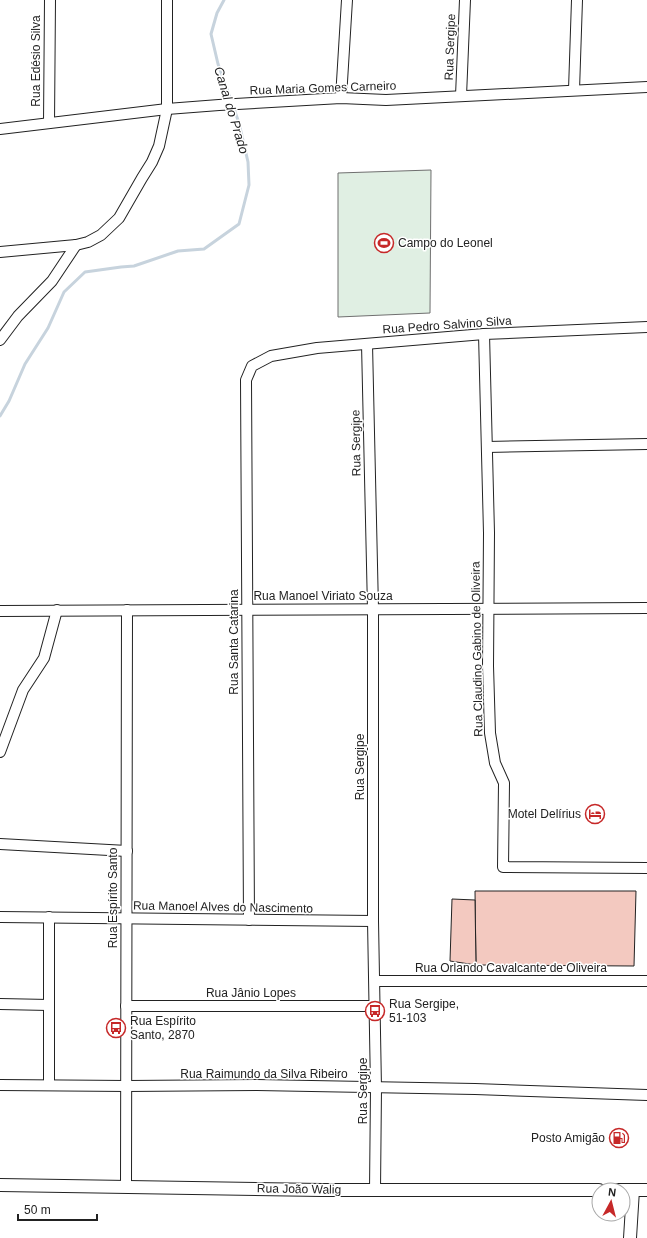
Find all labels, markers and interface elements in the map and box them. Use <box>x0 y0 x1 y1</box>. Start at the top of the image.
street label: Rua Sergipe <box>442 13 458 81</box>
street label: Rua Edésio Silva <box>29 15 43 107</box>
water label: Canal do Prado <box>211 65 252 156</box>
street label: Rua Maria Gomes Carneiro <box>249 78 397 98</box>
sports icon: Campo do Leonel <box>373 232 395 254</box>
place label: Campo do Leonel <box>398 236 493 250</box>
street label: Rua Pedro Salvino Silva <box>382 313 512 336</box>
street label: Rua Sergipe <box>348 409 364 476</box>
street label: Rua Claudino Gabino de Oliveira <box>468 561 486 737</box>
street label: Rua Santa Catarina <box>227 589 241 695</box>
street label: Rua Manoel Viriato Souza <box>253 589 393 603</box>
street label: Rua Sergipe <box>353 733 367 800</box>
hotel icon: Motel Delírius <box>584 803 606 825</box>
place label: Motel Delírius <box>508 807 581 821</box>
street label: Rua Espírito Santo <box>106 847 120 948</box>
street label: Rua Manoel Alves do Nascimento <box>133 898 313 916</box>
street label: Rua Orlando Cavalcante de Oliveira <box>415 961 607 975</box>
street label: Rua Jânio Lopes <box>206 986 296 1000</box>
place label: Rua Sergipe, 51-103 <box>389 997 459 1025</box>
bus stop icon: Rua Sergipe, 51-103 <box>364 1000 386 1022</box>
place label: Rua Espírito Santo, 2870 <box>130 1014 196 1042</box>
bus stop icon: Rua Espírito Santo, 2870 <box>105 1017 127 1039</box>
street label: Rua Sergipe <box>356 1057 370 1124</box>
street label: Rua Raimundo da Silva Ribeiro <box>180 1067 348 1081</box>
fuel station icon: Posto Amigão <box>608 1127 630 1149</box>
place label: Posto Amigão <box>531 1131 605 1145</box>
street label: Rua João Walig <box>257 1181 341 1197</box>
north arrow <box>591 1182 631 1222</box>
text: N <box>608 1186 617 1199</box>
scale bar <box>18 1196 97 1222</box>
text: 50 m <box>24 1203 51 1217</box>

